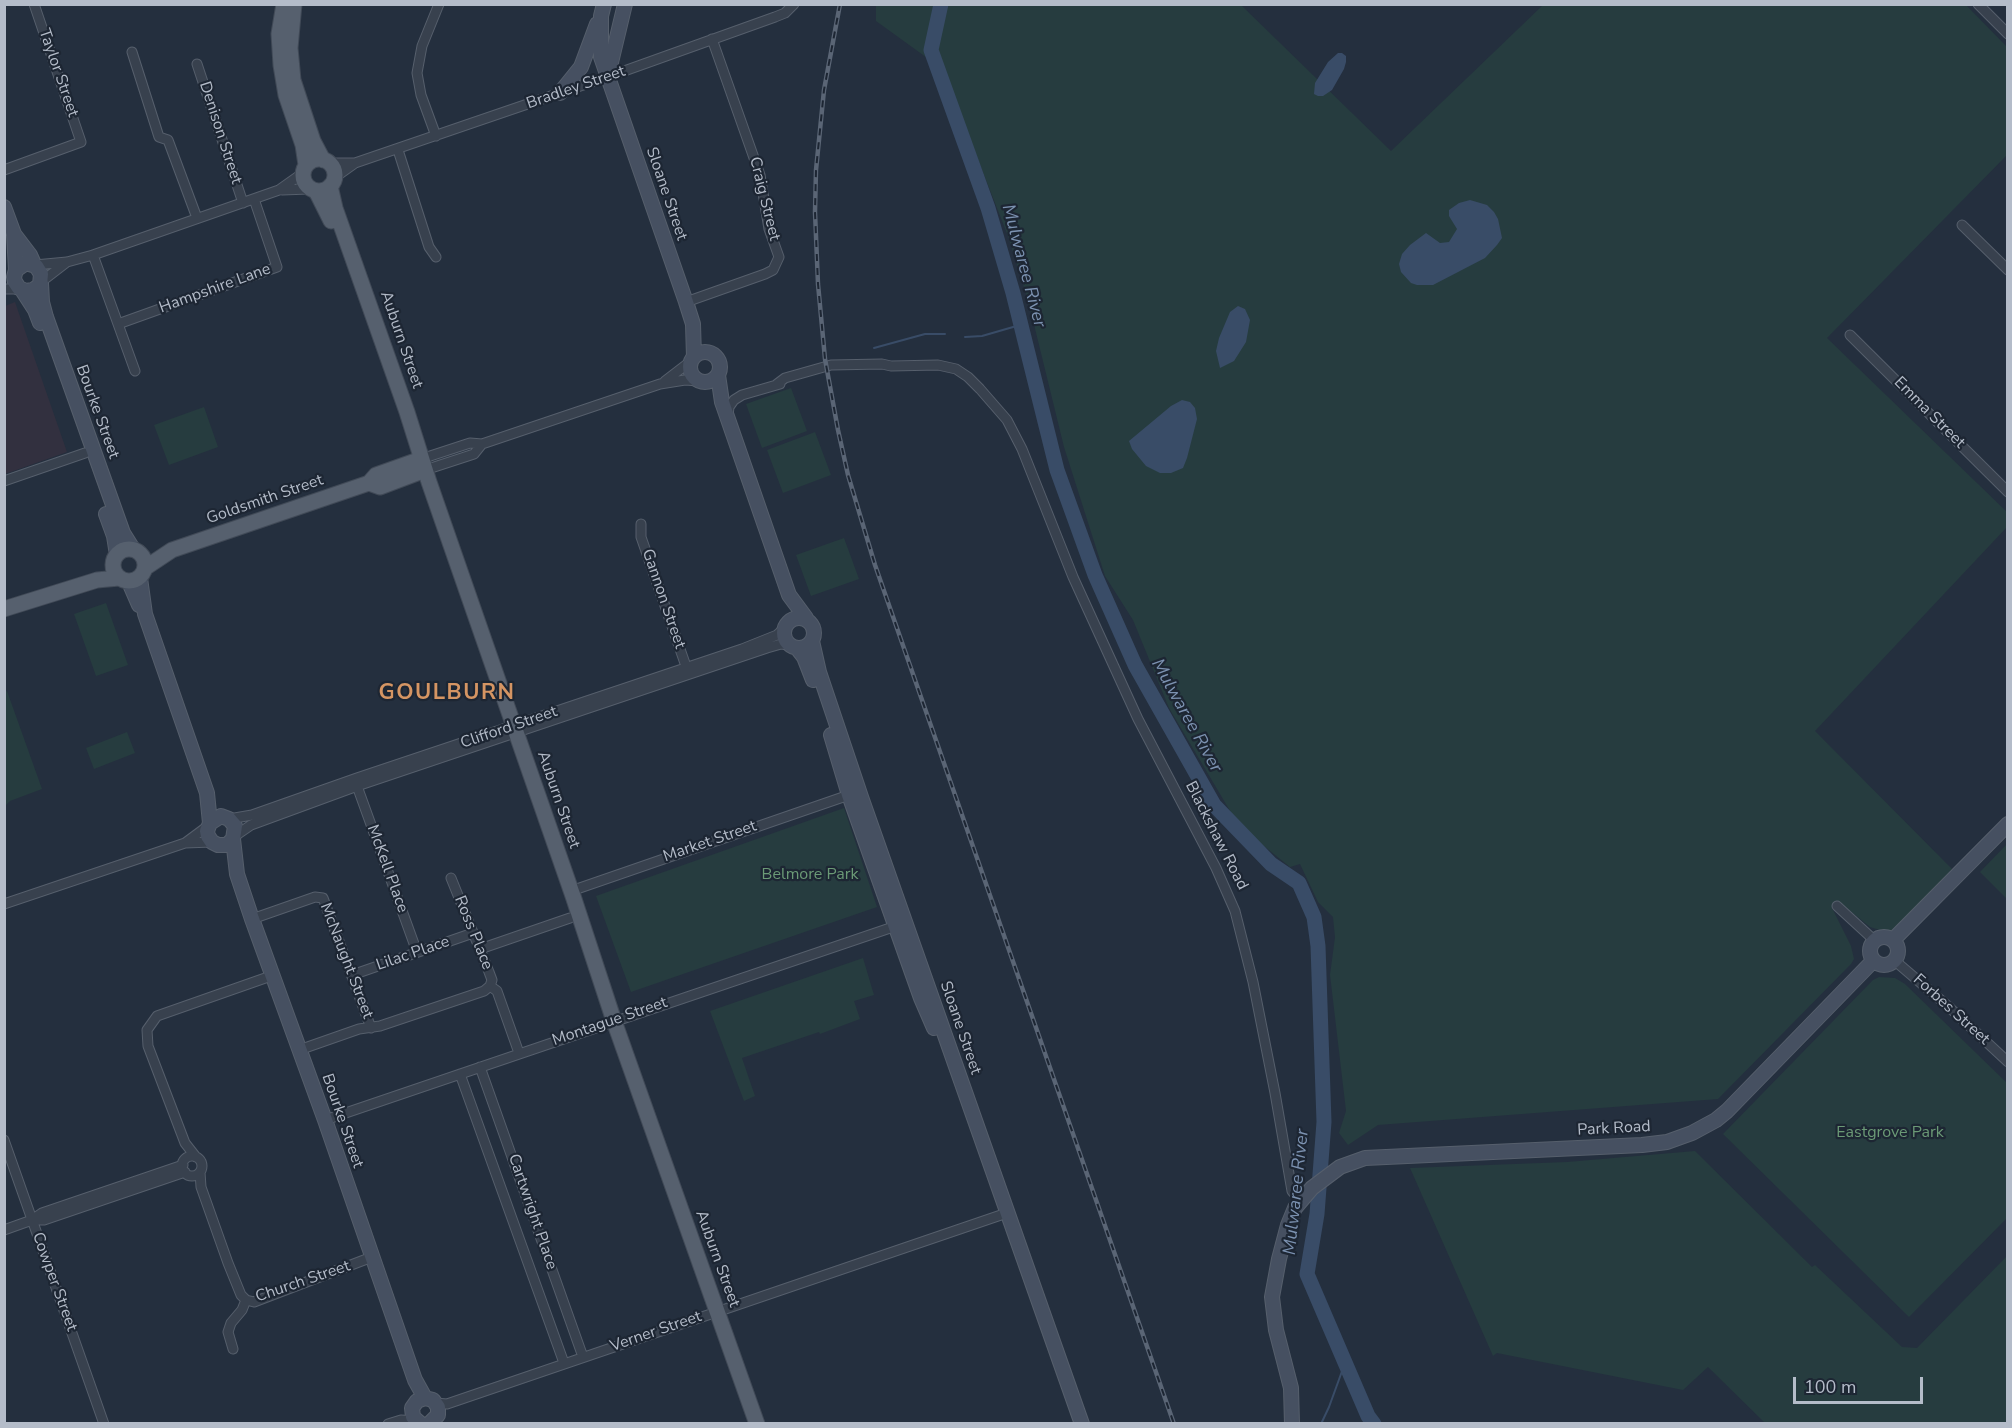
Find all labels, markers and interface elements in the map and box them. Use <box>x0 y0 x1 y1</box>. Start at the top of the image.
street label: Taylor Street <box>34 26 82 120</box>
street label: Bradley Street <box>524 62 628 114</box>
street label: Denison Street <box>194 79 246 187</box>
street label: Sloane Street <box>641 145 691 243</box>
street label: Craig Street <box>744 155 784 243</box>
water label: Mulwaree River <box>996 202 1050 330</box>
street label: Hampshire Lane <box>157 260 273 318</box>
street label: Auburn Street <box>375 289 427 391</box>
street label: Bourke Street <box>71 362 123 462</box>
street label: Emma Street <box>1889 373 1969 453</box>
street label: Goldsmith Street <box>204 471 326 529</box>
street label: Gannon Street <box>637 547 689 651</box>
water label: Mulwaree River <box>1146 655 1226 777</box>
district label: GOULBURN <box>379 681 515 707</box>
street label: Clifford Street <box>458 702 560 754</box>
street label: Auburn Street <box>532 749 584 851</box>
street label: Blackshaw Road <box>1180 779 1252 893</box>
street label: Market Street <box>661 817 759 867</box>
street label: McKell Place <box>362 822 412 916</box>
park label: Belmore Park <box>762 865 858 885</box>
street label: Ross Place <box>449 893 497 973</box>
street label: McNaught Street <box>315 901 377 1021</box>
street label: Lilac Place <box>374 933 452 975</box>
street label: Forbes Street <box>1909 971 1993 1049</box>
street label: Sloane Street <box>935 979 985 1077</box>
street label: Montague Street <box>550 993 670 1051</box>
street label: Bourke Street <box>317 1071 367 1171</box>
street label: Park Road <box>1577 1117 1651 1141</box>
park label: Eastgrove Park <box>1836 1123 1944 1143</box>
water label: Mulwaree River <box>1280 1128 1314 1256</box>
street label: Cartwright Place <box>503 1152 561 1272</box>
street label: Auburn Street <box>691 1208 743 1310</box>
street label: Cowper Street <box>27 1230 81 1334</box>
street label: Church Street <box>253 1257 353 1307</box>
street label: Verner Street <box>608 1307 704 1357</box>
scale bar <box>1796 1365 1926 1403</box>
text: 100 m <box>1804 1375 1856 1399</box>

